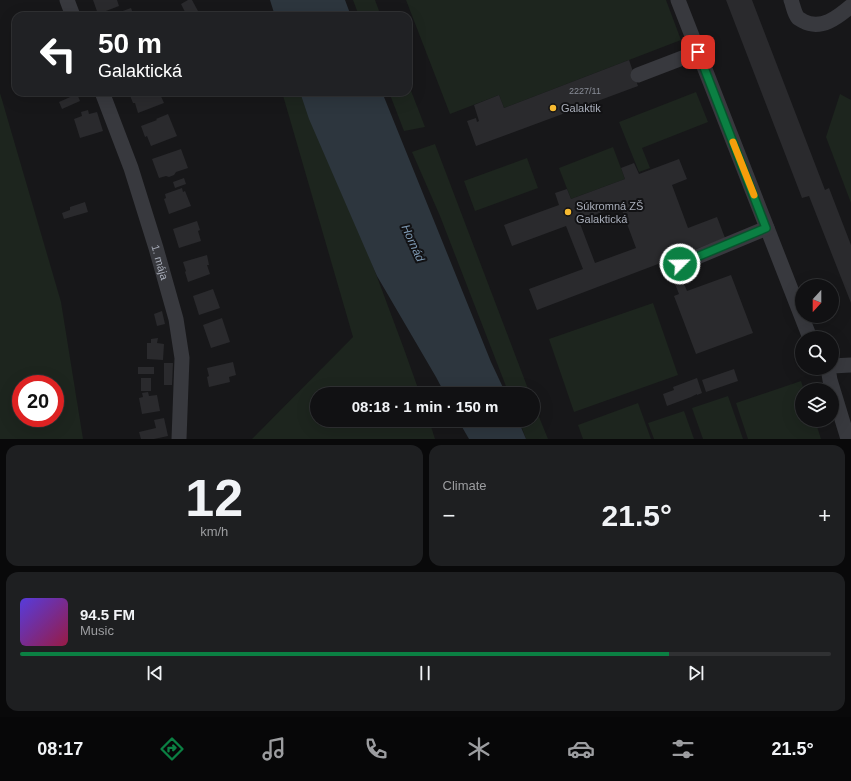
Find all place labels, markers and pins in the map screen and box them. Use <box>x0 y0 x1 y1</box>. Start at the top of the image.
pin <box>681 35 715 69</box>
place label: Galaktik <box>561 102 601 114</box>
marker: Galaktik <box>548 103 558 113</box>
place label: Súkromná ZŠ Galaktická <box>576 200 643 225</box>
marker: Súkromná ZŠ Galaktická <box>563 207 573 217</box>

